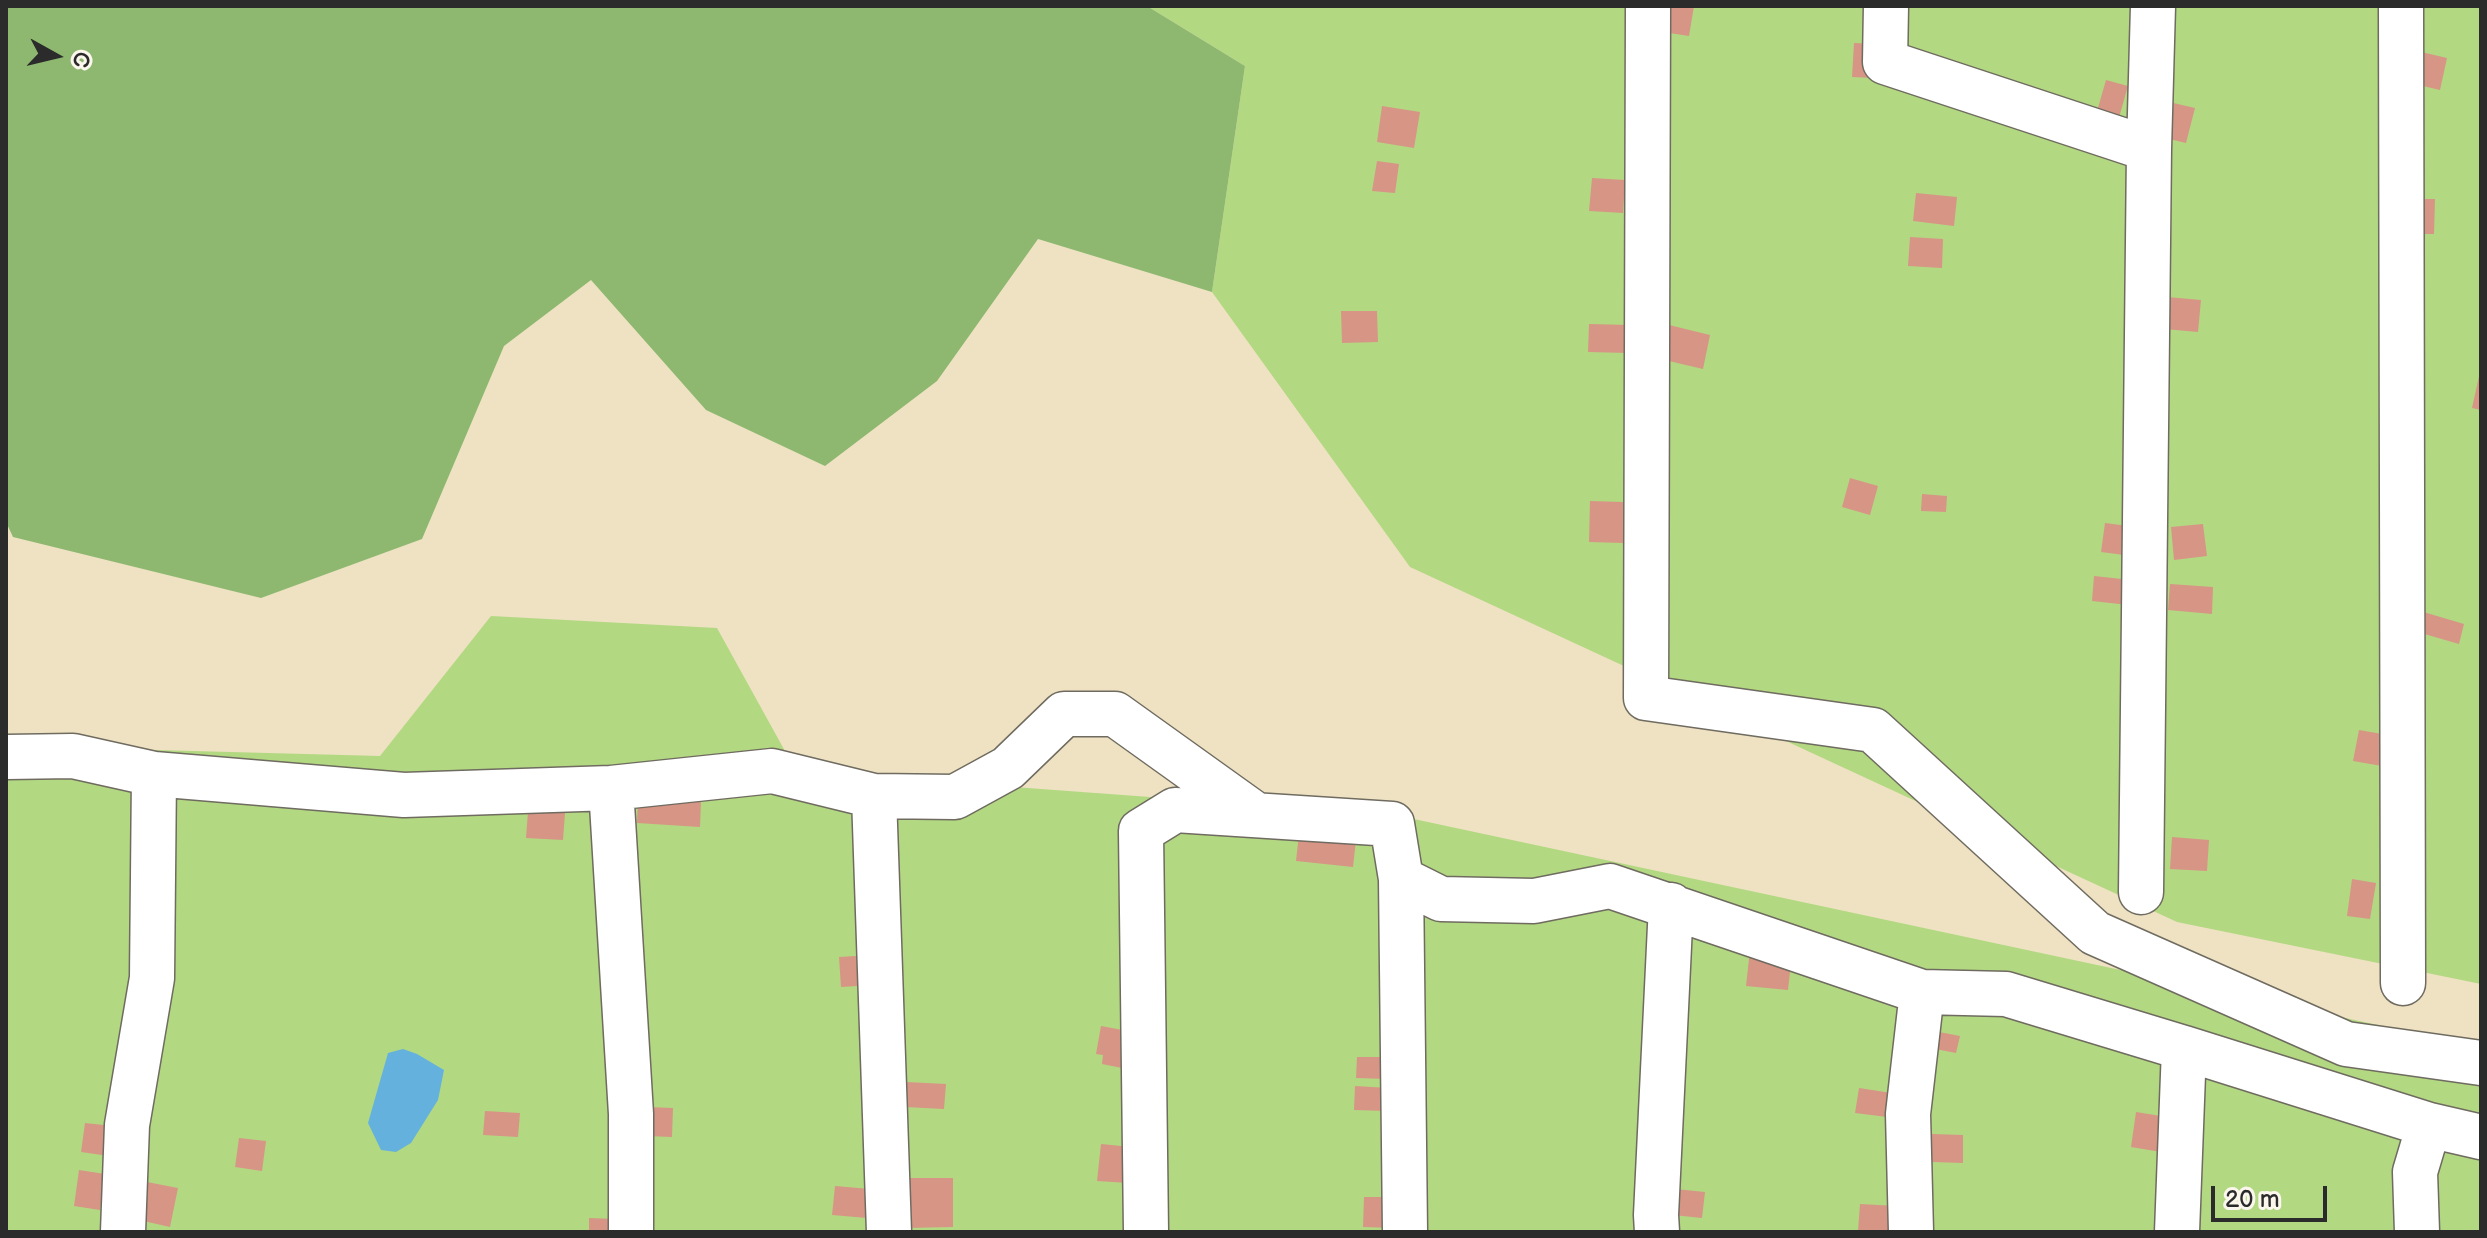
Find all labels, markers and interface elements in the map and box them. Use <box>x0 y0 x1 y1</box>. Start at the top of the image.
north arrow <box>16 16 96 96</box>
text: С <box>66 50 95 69</box>
scale bar <box>2215 1170 2331 1220</box>
text: 20 m <box>2225 1185 2280 1214</box>

